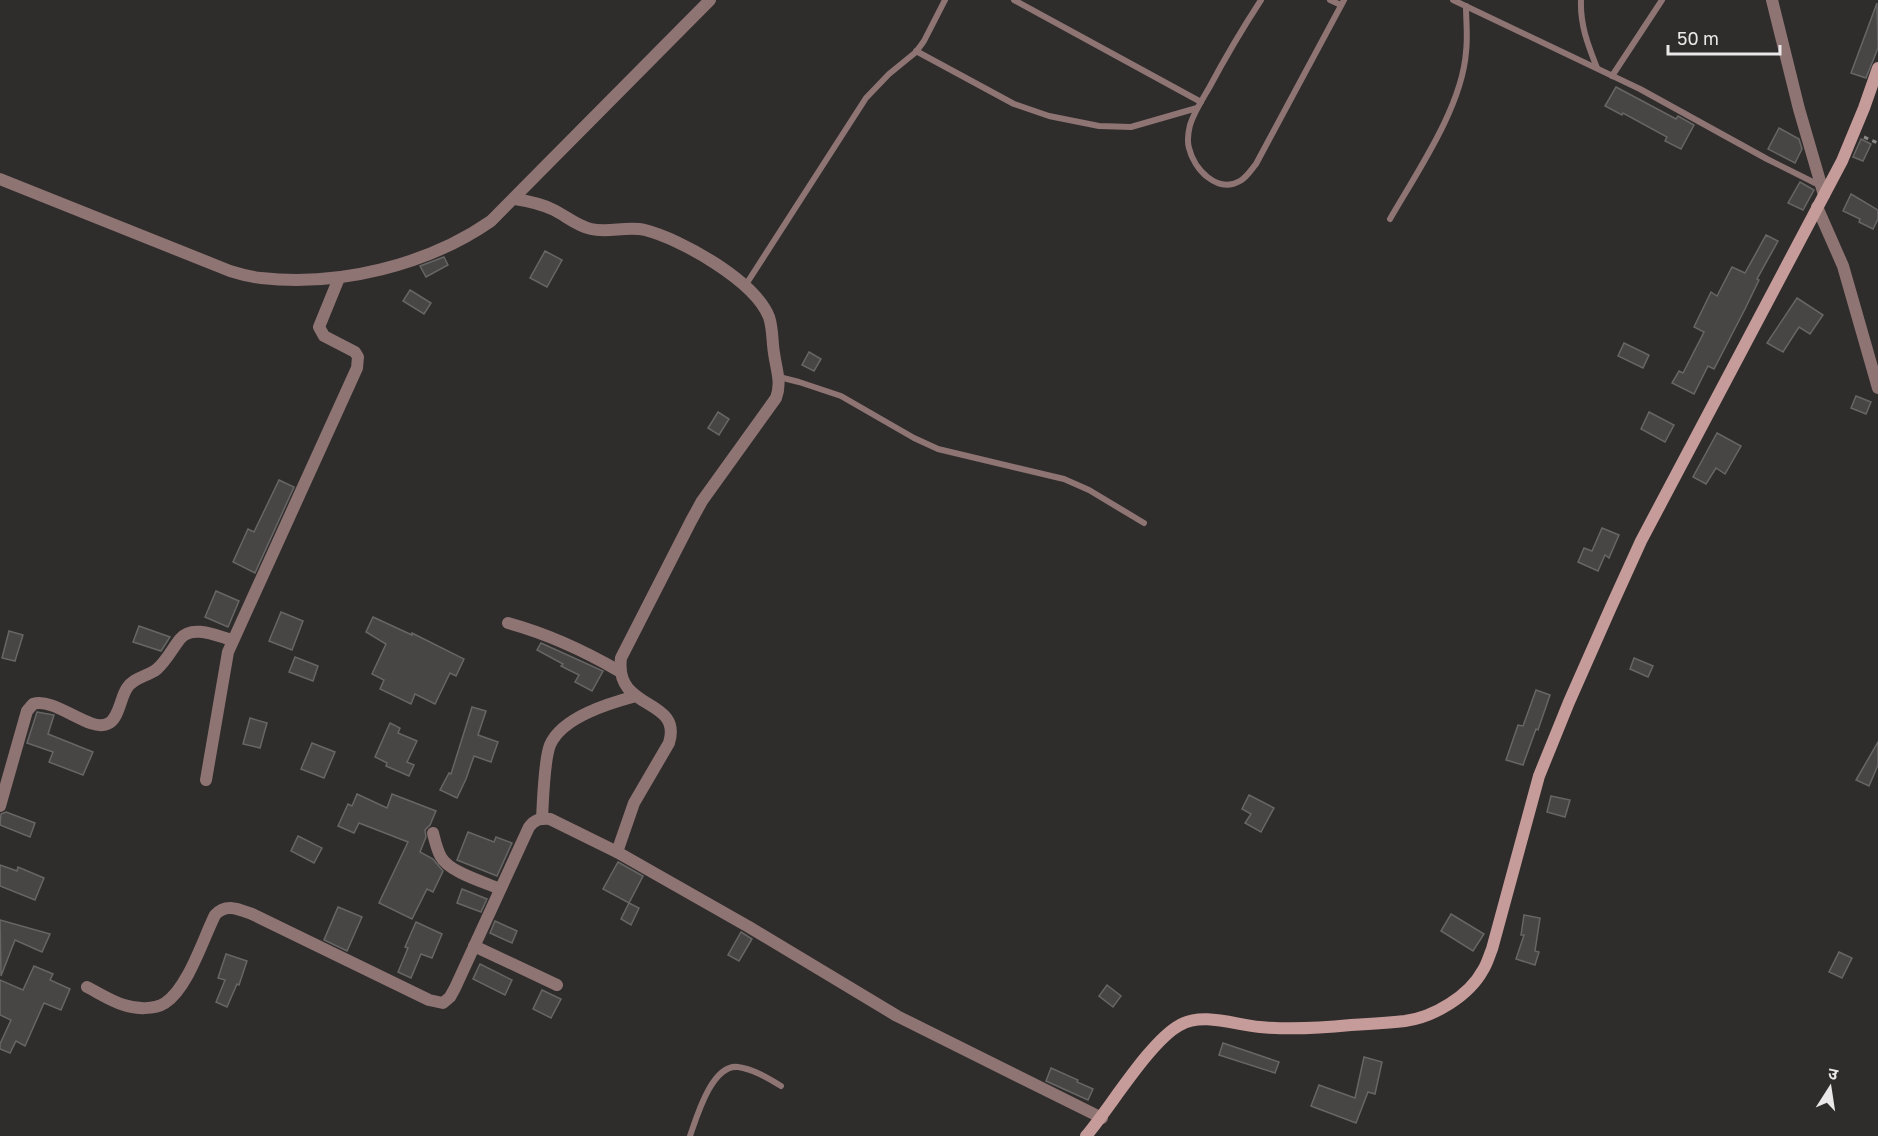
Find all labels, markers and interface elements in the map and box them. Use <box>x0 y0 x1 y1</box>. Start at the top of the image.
scale bar <box>1668 18 1780 56</box>
text: 50 m <box>1677 27 1719 49</box>
north arrow <box>1800 1058 1860 1118</box>
text: उ <box>1826 1063 1840 1084</box>

